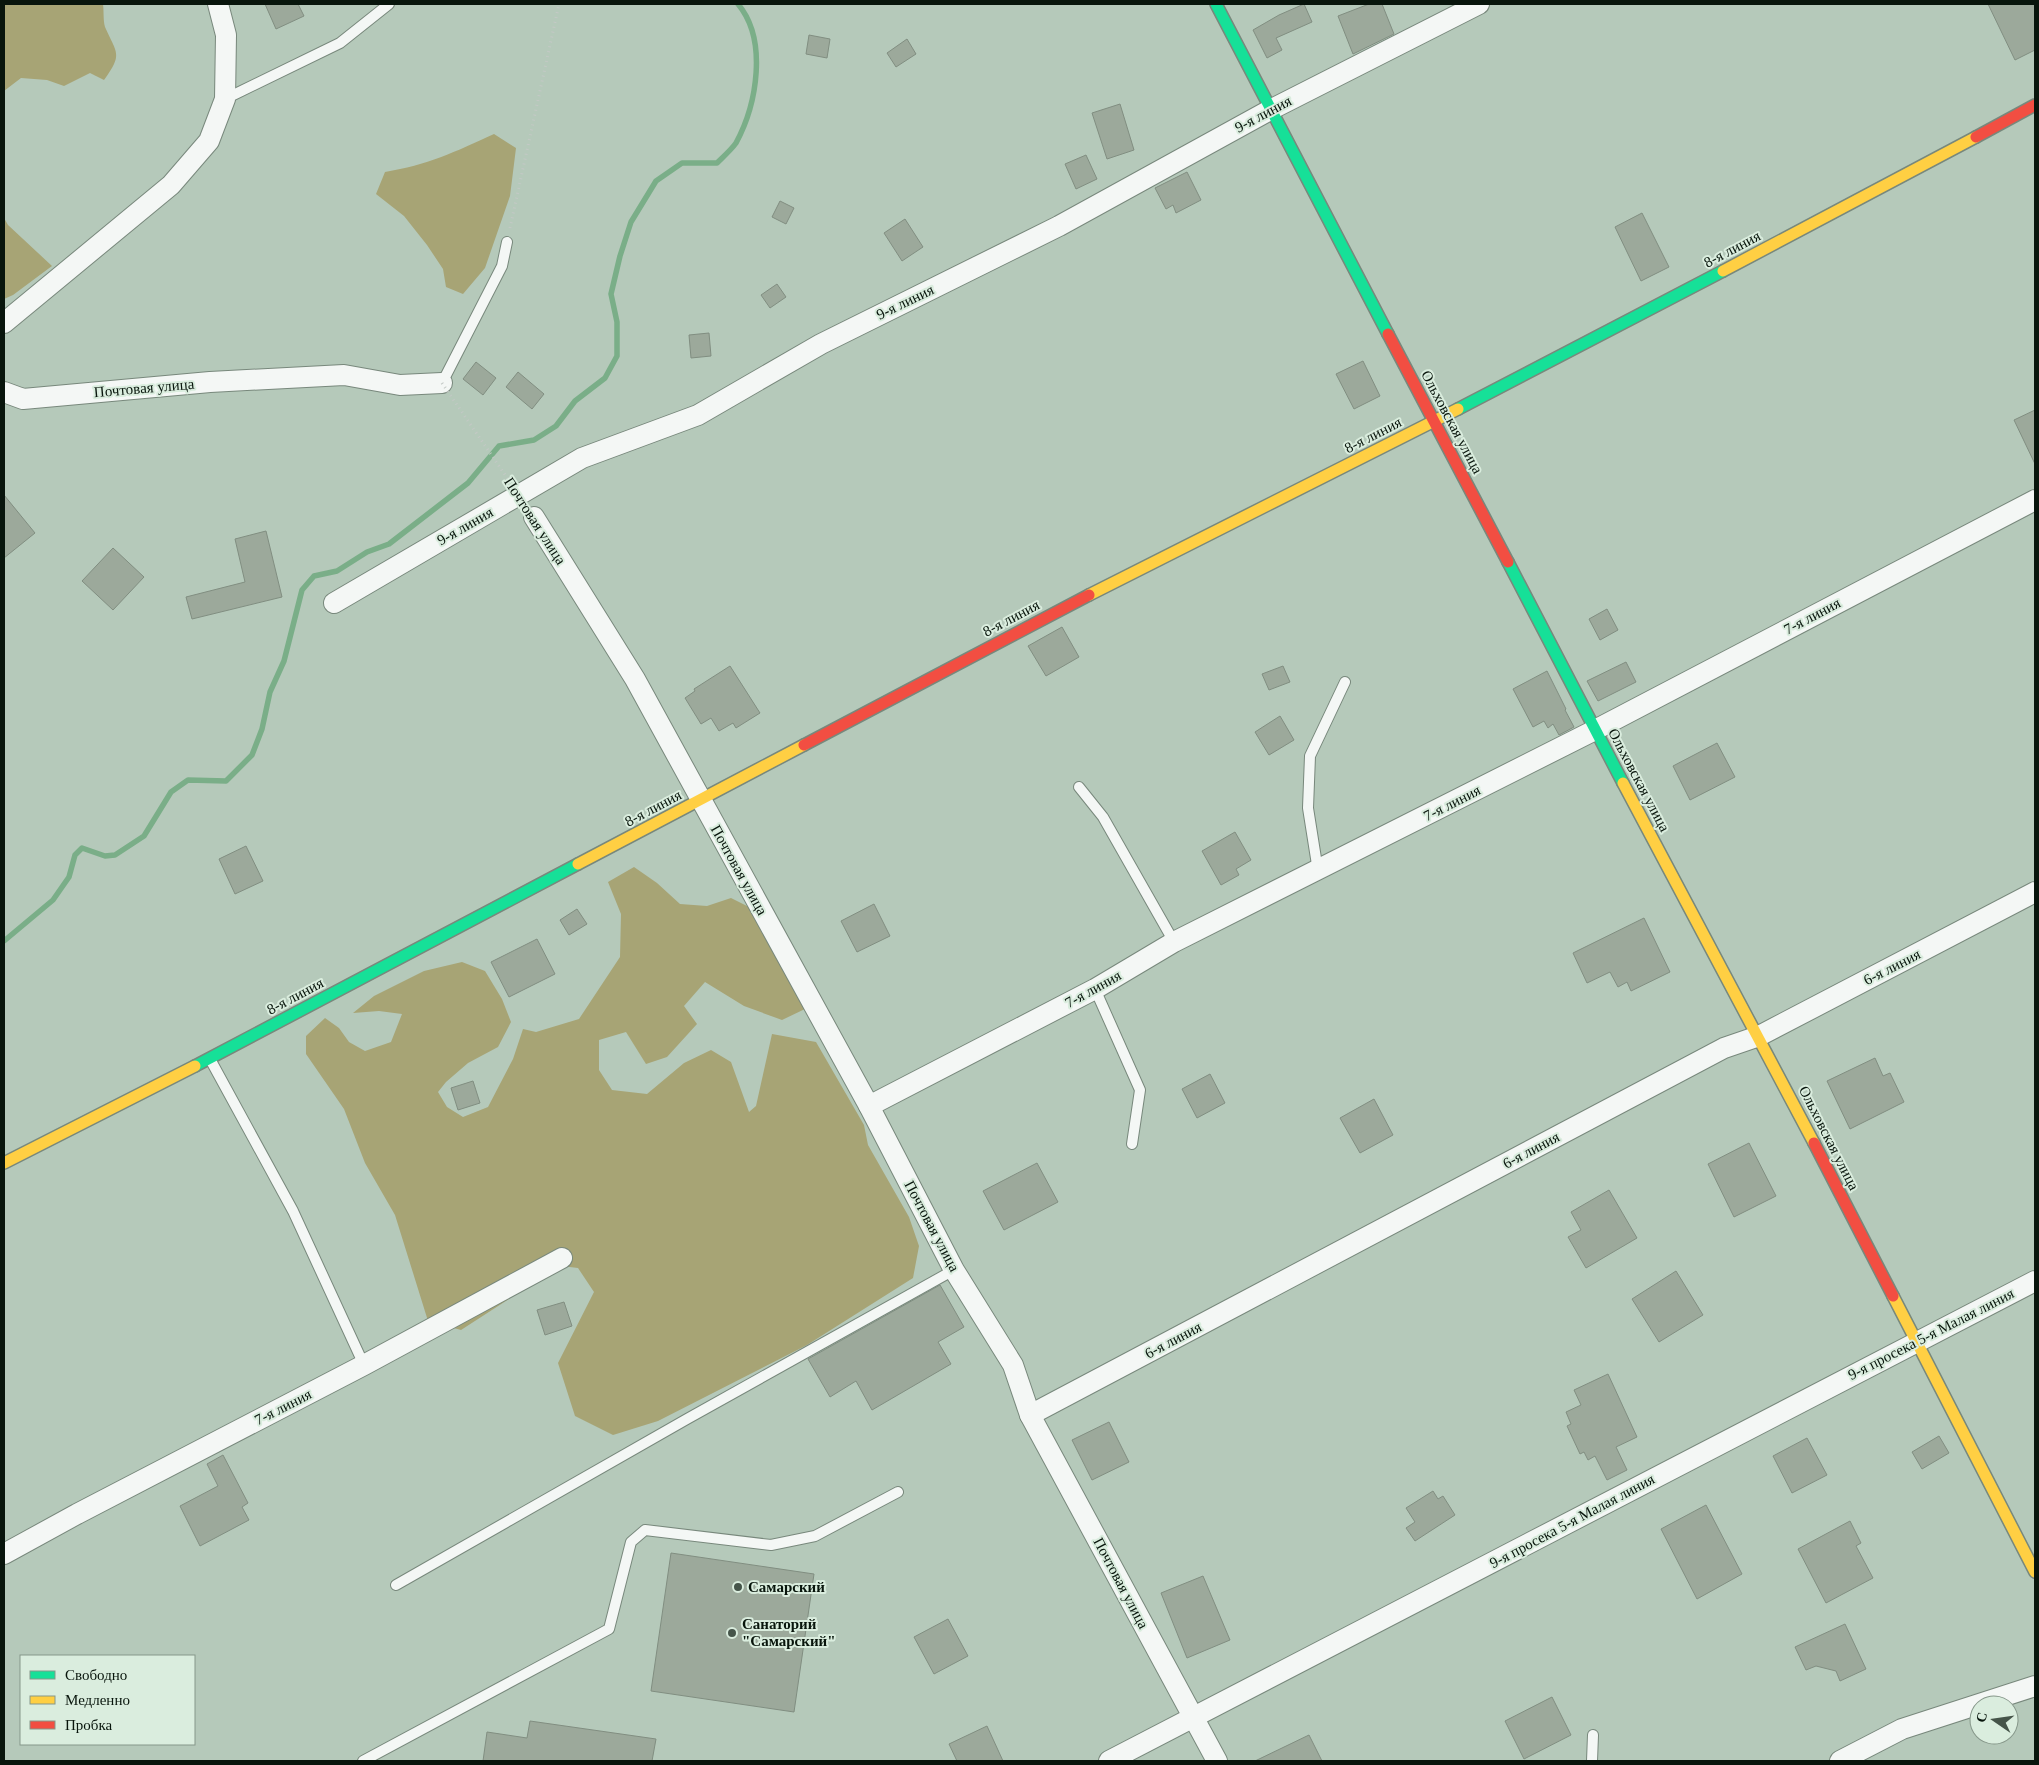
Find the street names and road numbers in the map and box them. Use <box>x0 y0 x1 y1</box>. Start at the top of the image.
street label: 9-я линия <box>1232 92 1294 136</box>
street label: 8-я линия <box>1701 227 1763 271</box>
street label: 9-я линия <box>874 281 936 323</box>
street label: Ольховская улица <box>1418 368 1486 477</box>
street label: Почтовая улица <box>93 376 195 400</box>
street label: 8-я линия <box>1342 414 1404 456</box>
street label: Почтовая улица <box>501 474 569 568</box>
street label: 9-я линия <box>434 504 496 548</box>
street label: 7-я линия <box>1781 594 1843 638</box>
street label: 8-я линия <box>980 596 1042 640</box>
street label: Ольховская улица <box>1605 726 1673 835</box>
street label: 7-я линия <box>1421 782 1483 824</box>
street label: 8-я линия <box>622 786 684 830</box>
street label: Почтовая улица <box>708 822 771 918</box>
street label: 6-я линия <box>1861 946 1923 988</box>
street label: 7-я линия <box>1062 967 1124 1011</box>
street label: 8-я линия <box>264 974 326 1018</box>
street label: Ольховская улица <box>1796 1083 1862 1193</box>
street label: 6-я линия <box>1500 1128 1562 1172</box>
street label: Почтовая улица <box>901 1178 963 1274</box>
street label: 9-я просека 5-я Малая линия <box>1845 1285 2017 1383</box>
street label: 6-я линия <box>1142 1318 1204 1362</box>
street label: 7-я линия <box>252 1386 314 1428</box>
street label: 9-я просека 5-я Малая линия <box>1487 1471 1657 1571</box>
street label: Почтовая улица <box>1090 1535 1152 1631</box>

